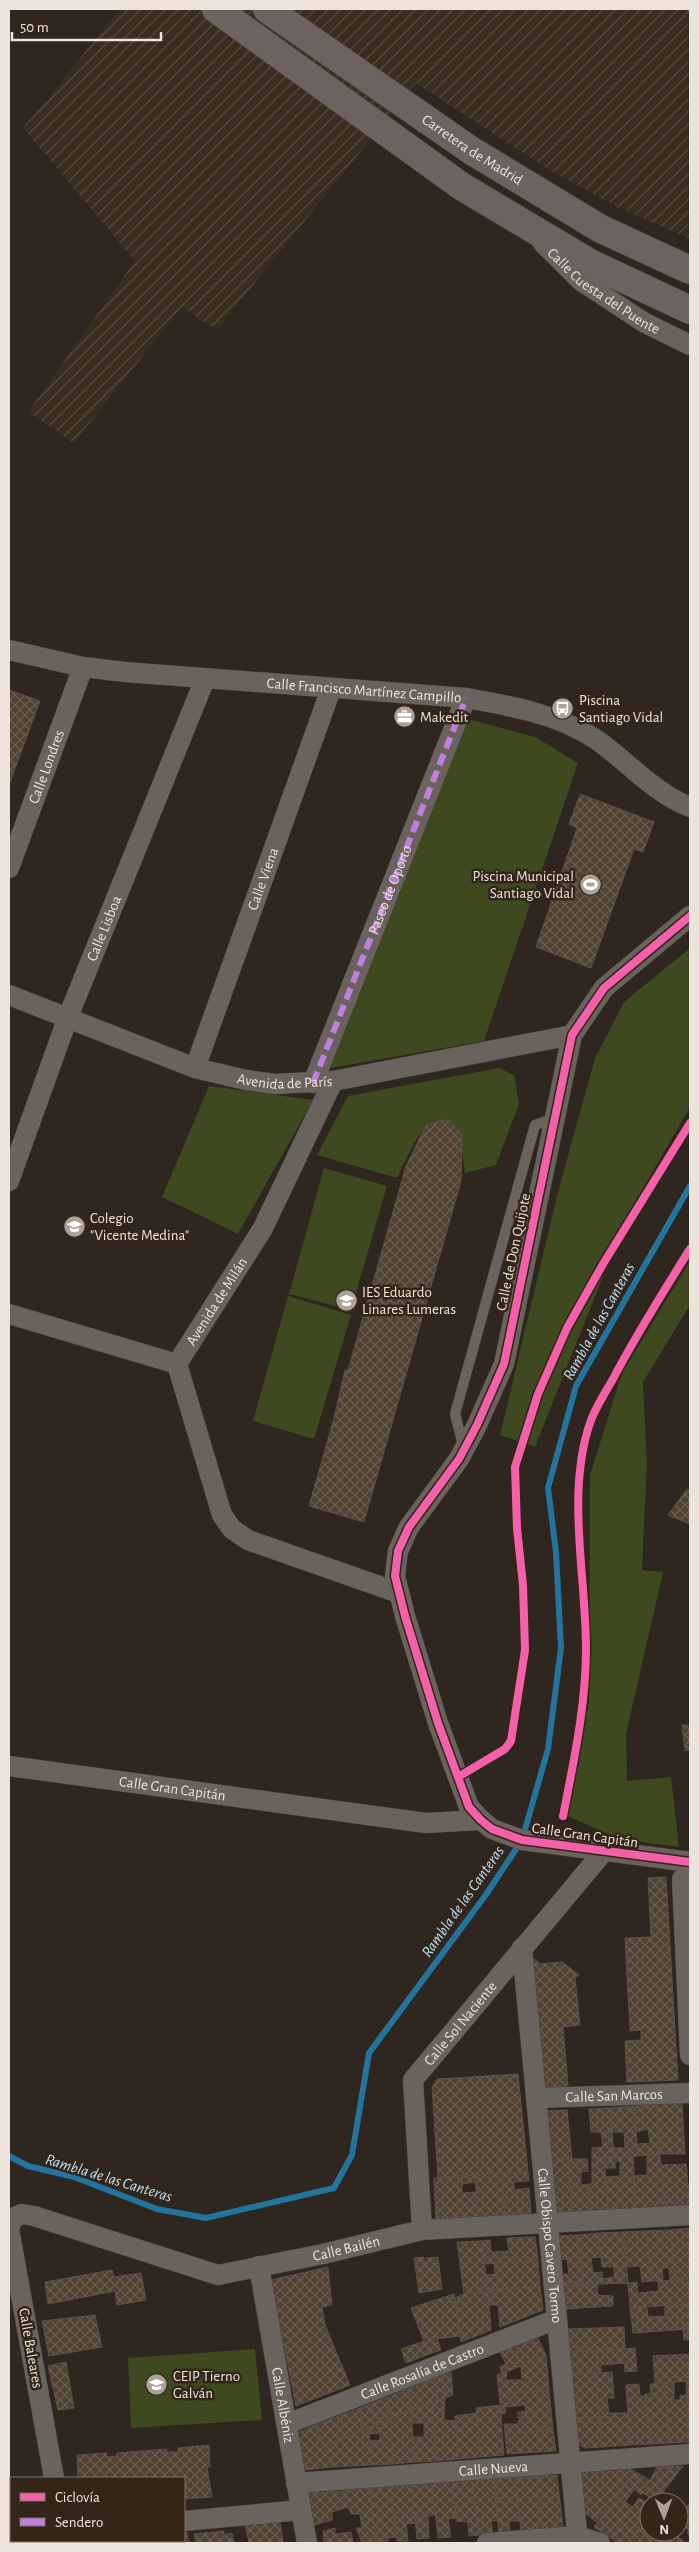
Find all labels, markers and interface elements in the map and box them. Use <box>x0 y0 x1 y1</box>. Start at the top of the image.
scale bar <box>12 10 161 42</box>
text: 50 m <box>20 20 49 35</box>
street label: Carretera de Madrid <box>419 112 525 188</box>
street label: Calle Cuesta del Puente <box>544 245 662 337</box>
street label: Calle Francisco Martínez Campillo <box>266 676 462 706</box>
place label: Piscina Santiago Vidal <box>579 693 663 725</box>
bus stop icon: Piscina Santiago Vidal <box>551 697 575 721</box>
office icon: Makedit <box>392 705 416 729</box>
place label: Makedit <box>420 710 469 725</box>
street label: Calle Londres <box>26 728 67 806</box>
street label: Paseo de Oporto <box>366 843 415 937</box>
street label: Calle Viena <box>245 846 281 912</box>
place label: Piscina Municipal Santiago Vidal <box>472 869 574 901</box>
sports icon: Piscina Municipal Santiago Vidal <box>578 873 602 897</box>
street label: Calle Lisboa <box>84 894 124 963</box>
street label: Avenida de París <box>235 1071 333 1092</box>
street label: Calle de Don Quijote <box>494 1192 533 1312</box>
place label: Colegio "Vicente Medina" <box>90 1211 189 1243</box>
school or university icon: Colegio "Vicente Medina" <box>62 1215 86 1239</box>
street label: Avenida de Milán <box>184 1255 250 1348</box>
water label: Rambla de las Canteras <box>560 1260 638 1383</box>
place label: IES Eduardo Linares Lumeras <box>362 1285 456 1317</box>
school or university icon: IES Eduardo Linares Lumeras <box>334 1289 358 1313</box>
street label: Calle Gran Capitán <box>118 1774 227 1804</box>
street label: Calle Gran Capitán <box>531 1821 639 1850</box>
water label: Rambla de las Canteras <box>419 1843 507 1960</box>
street label: Calle Sol Naciente <box>421 1979 500 2069</box>
street label: Calle San Marcos <box>565 2087 663 2105</box>
water label: Rambla de las Canteras <box>44 2151 174 2205</box>
street label: Calle Obispo Cavero Tormo <box>535 2168 564 2324</box>
street label: Calle Bailén <box>311 2233 381 2264</box>
street label: Calle Baleares <box>16 2307 45 2389</box>
street label: Calle Rosalía de Castro <box>359 2341 486 2403</box>
street label: Calle Albéniz <box>269 2366 296 2444</box>
place label: CEIP Tierno Galván <box>173 2369 240 2401</box>
school or university icon: CEIP Tierno Galván <box>145 2373 169 2397</box>
street label: Calle Nueva <box>458 2459 529 2479</box>
legend <box>10 2477 185 2542</box>
text: Ciclovía <box>55 2490 100 2505</box>
north arrow <box>639 2492 689 2542</box>
text: Sendero <box>55 2515 103 2530</box>
text: N <box>659 2522 669 2536</box>

